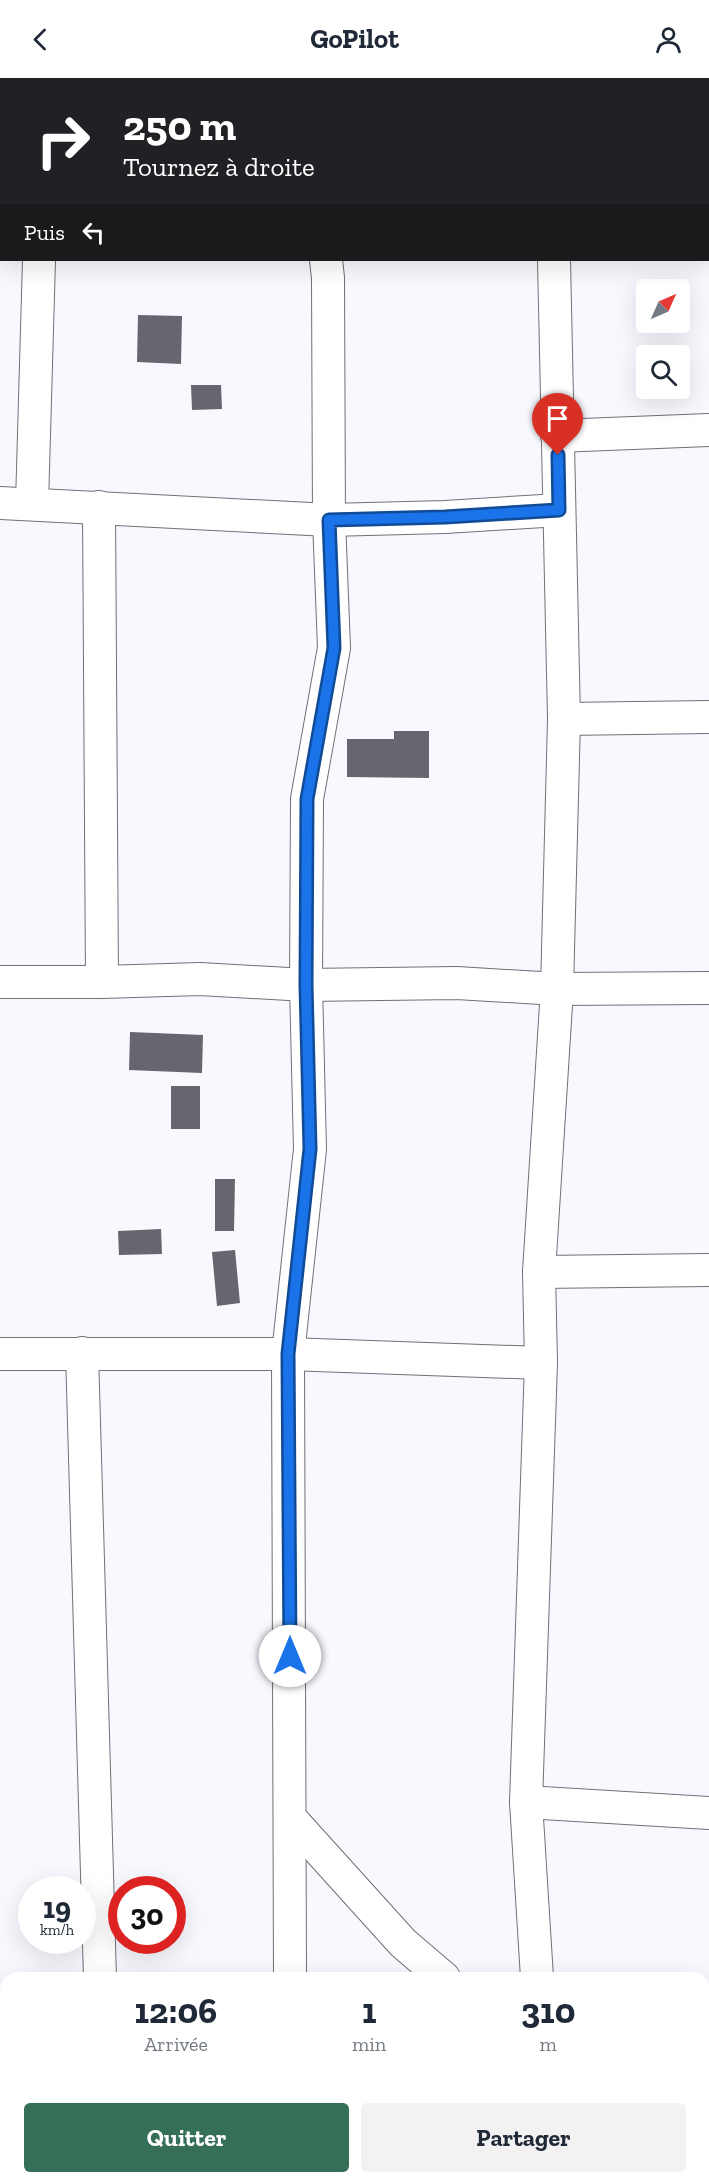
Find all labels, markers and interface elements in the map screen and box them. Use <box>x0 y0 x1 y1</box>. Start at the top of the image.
icon: back <box>24 23 57 56</box>
text: GoPilot <box>310 23 399 55</box>
icon: person <box>652 23 685 56</box>
text: 250 m <box>123 100 236 151</box>
icon: right <box>24 102 102 180</box>
text: Tournez à droite <box>123 151 315 183</box>
icon: left <box>77 216 110 249</box>
text: Puis <box>24 219 65 246</box>
north arrow <box>636 279 690 333</box>
map controls <box>636 279 690 399</box>
button: search <box>636 345 690 399</box>
pin <box>532 393 583 455</box>
icon: arrive <box>541 402 574 435</box>
position arrow <box>258 1624 322 1688</box>
speed limit sign: 30 <box>108 1876 186 1954</box>
text: 19 <box>43 1890 71 1926</box>
text: km/h <box>40 1921 74 1939</box>
text: 12:06 <box>135 1989 217 2032</box>
text: 1 <box>362 1989 376 2032</box>
text: 310 <box>521 1989 575 2032</box>
text: Arrivée <box>144 2032 208 2056</box>
text: min <box>352 2032 386 2056</box>
text: m <box>540 2032 557 2056</box>
button: Quitter <box>24 2103 349 2172</box>
button: Partager <box>361 2103 686 2172</box>

